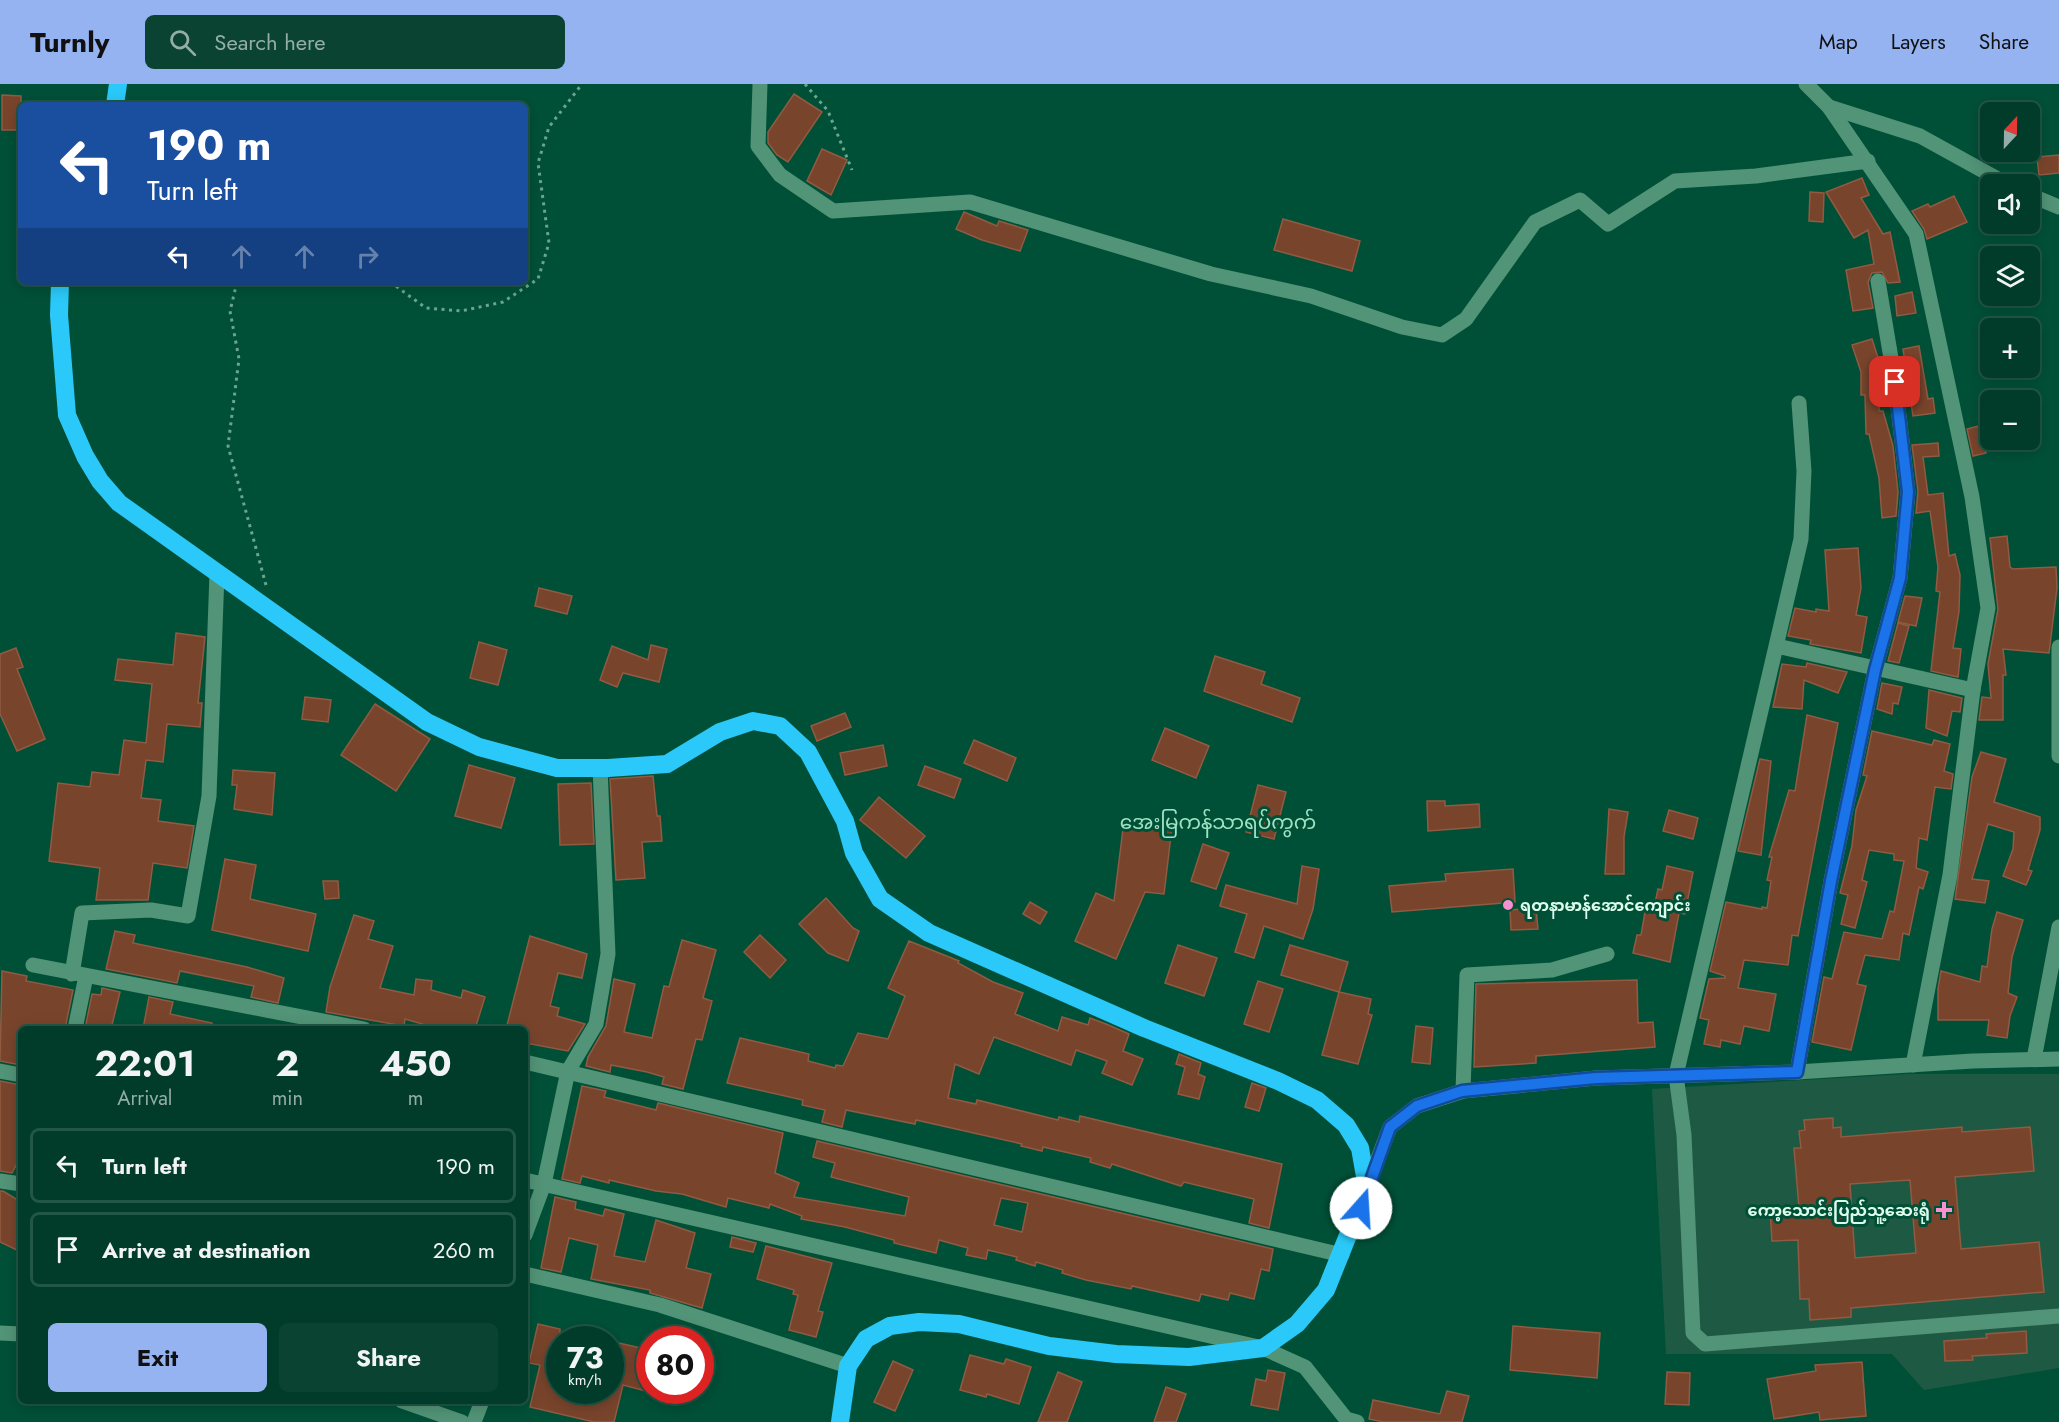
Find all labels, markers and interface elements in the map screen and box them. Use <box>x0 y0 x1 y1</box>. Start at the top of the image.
search box <box>145 15 565 69</box>
text: Turnly <box>30 22 109 63</box>
icon: search <box>166 26 199 59</box>
text: Search here <box>214 26 326 58</box>
text: Map <box>1819 27 1858 57</box>
text: Layers <box>1891 27 1946 57</box>
text: Share <box>1979 27 2029 57</box>
north arrow <box>1980 102 2040 162</box>
map controls <box>1980 102 2040 450</box>
text: 190 m <box>147 115 271 176</box>
icon: left <box>48 126 126 204</box>
text: Turn left <box>147 171 237 210</box>
button: sound <box>1980 174 2040 234</box>
icon: left <box>162 240 195 273</box>
icon: ahead <box>225 240 258 273</box>
icon: ahead <box>288 240 321 273</box>
icon: right <box>351 240 384 273</box>
button: layers <box>1980 246 2040 306</box>
button: + <box>1980 318 2040 378</box>
pin <box>1869 356 1920 407</box>
icon: arrive <box>1878 365 1911 398</box>
button: − <box>1980 390 2040 450</box>
district label: အေးမြကန်သာရပ်ကွက် <box>1120 808 1316 838</box>
place label: ရတနာမာန်အောင်ကျောင်း <box>1520 894 1691 919</box>
marker: ရတနာမာန်အောင်ကျောင်း <box>1501 898 1515 912</box>
text: 22:01 <box>94 1037 195 1089</box>
text: 2 <box>276 1037 299 1089</box>
text: 450 <box>379 1037 452 1089</box>
text: Arrival <box>117 1084 172 1113</box>
text: min <box>272 1084 303 1113</box>
text: m <box>408 1084 423 1113</box>
icon: left <box>51 1149 84 1182</box>
text: Turn left <box>102 1150 187 1182</box>
text: 190 m <box>435 1150 495 1182</box>
position arrow <box>1329 1176 1393 1240</box>
place label: ကော့သောင်းပြည်သူ့ဆေးရုံ <box>1748 1199 1930 1224</box>
marker: ကော့သောင်းပြည်သူ့ဆေးရုံ <box>1935 1201 1953 1219</box>
icon: arrive <box>51 1233 84 1266</box>
text: Arrive at destination <box>102 1234 311 1266</box>
text: 260 m <box>433 1234 495 1266</box>
button: Exit <box>48 1323 267 1392</box>
button: Share <box>279 1323 498 1392</box>
speed limit sign: 80 <box>636 1326 714 1404</box>
text: 73 <box>567 1336 603 1379</box>
text: km/h <box>568 1369 602 1391</box>

